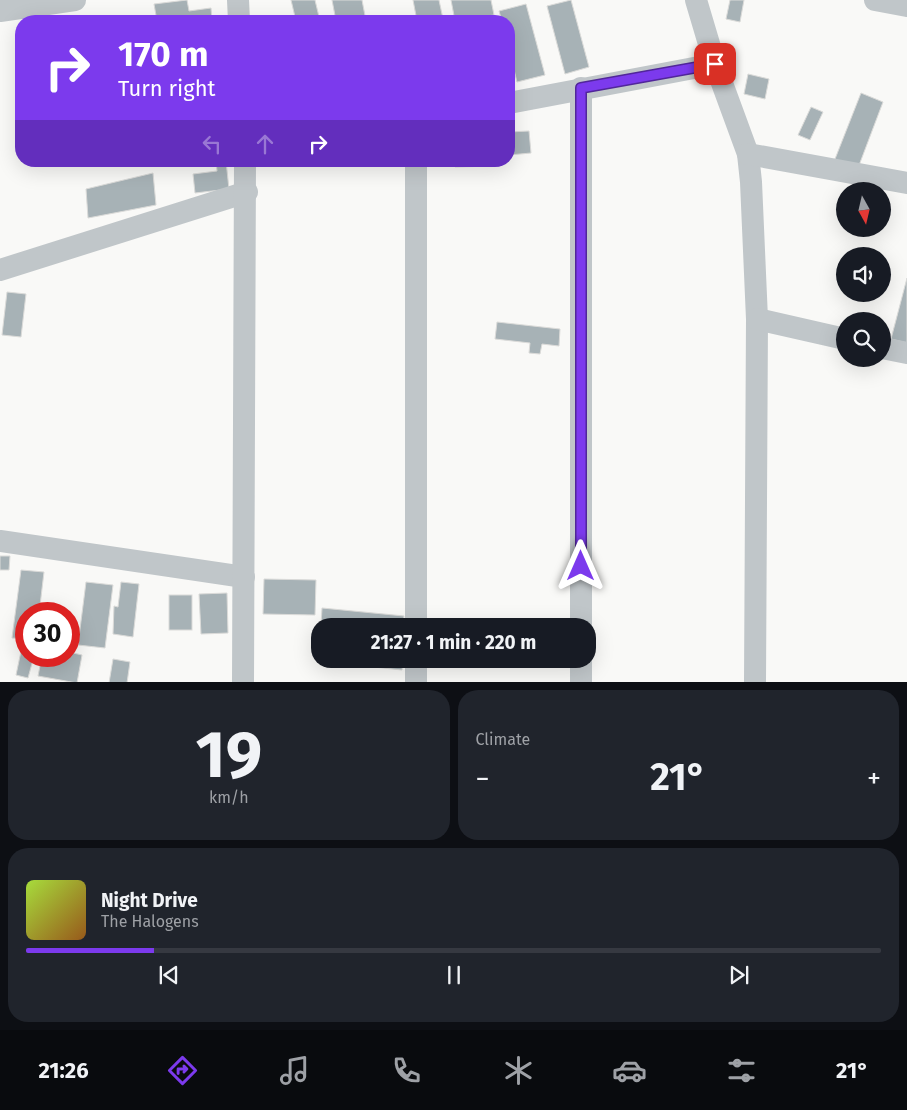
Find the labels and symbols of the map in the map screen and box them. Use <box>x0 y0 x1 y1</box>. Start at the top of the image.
pin <box>694 43 736 85</box>
north arrow <box>836 182 891 238</box>
position arrow <box>554 539 606 591</box>
speed limit sign: 30 <box>15 602 80 667</box>

